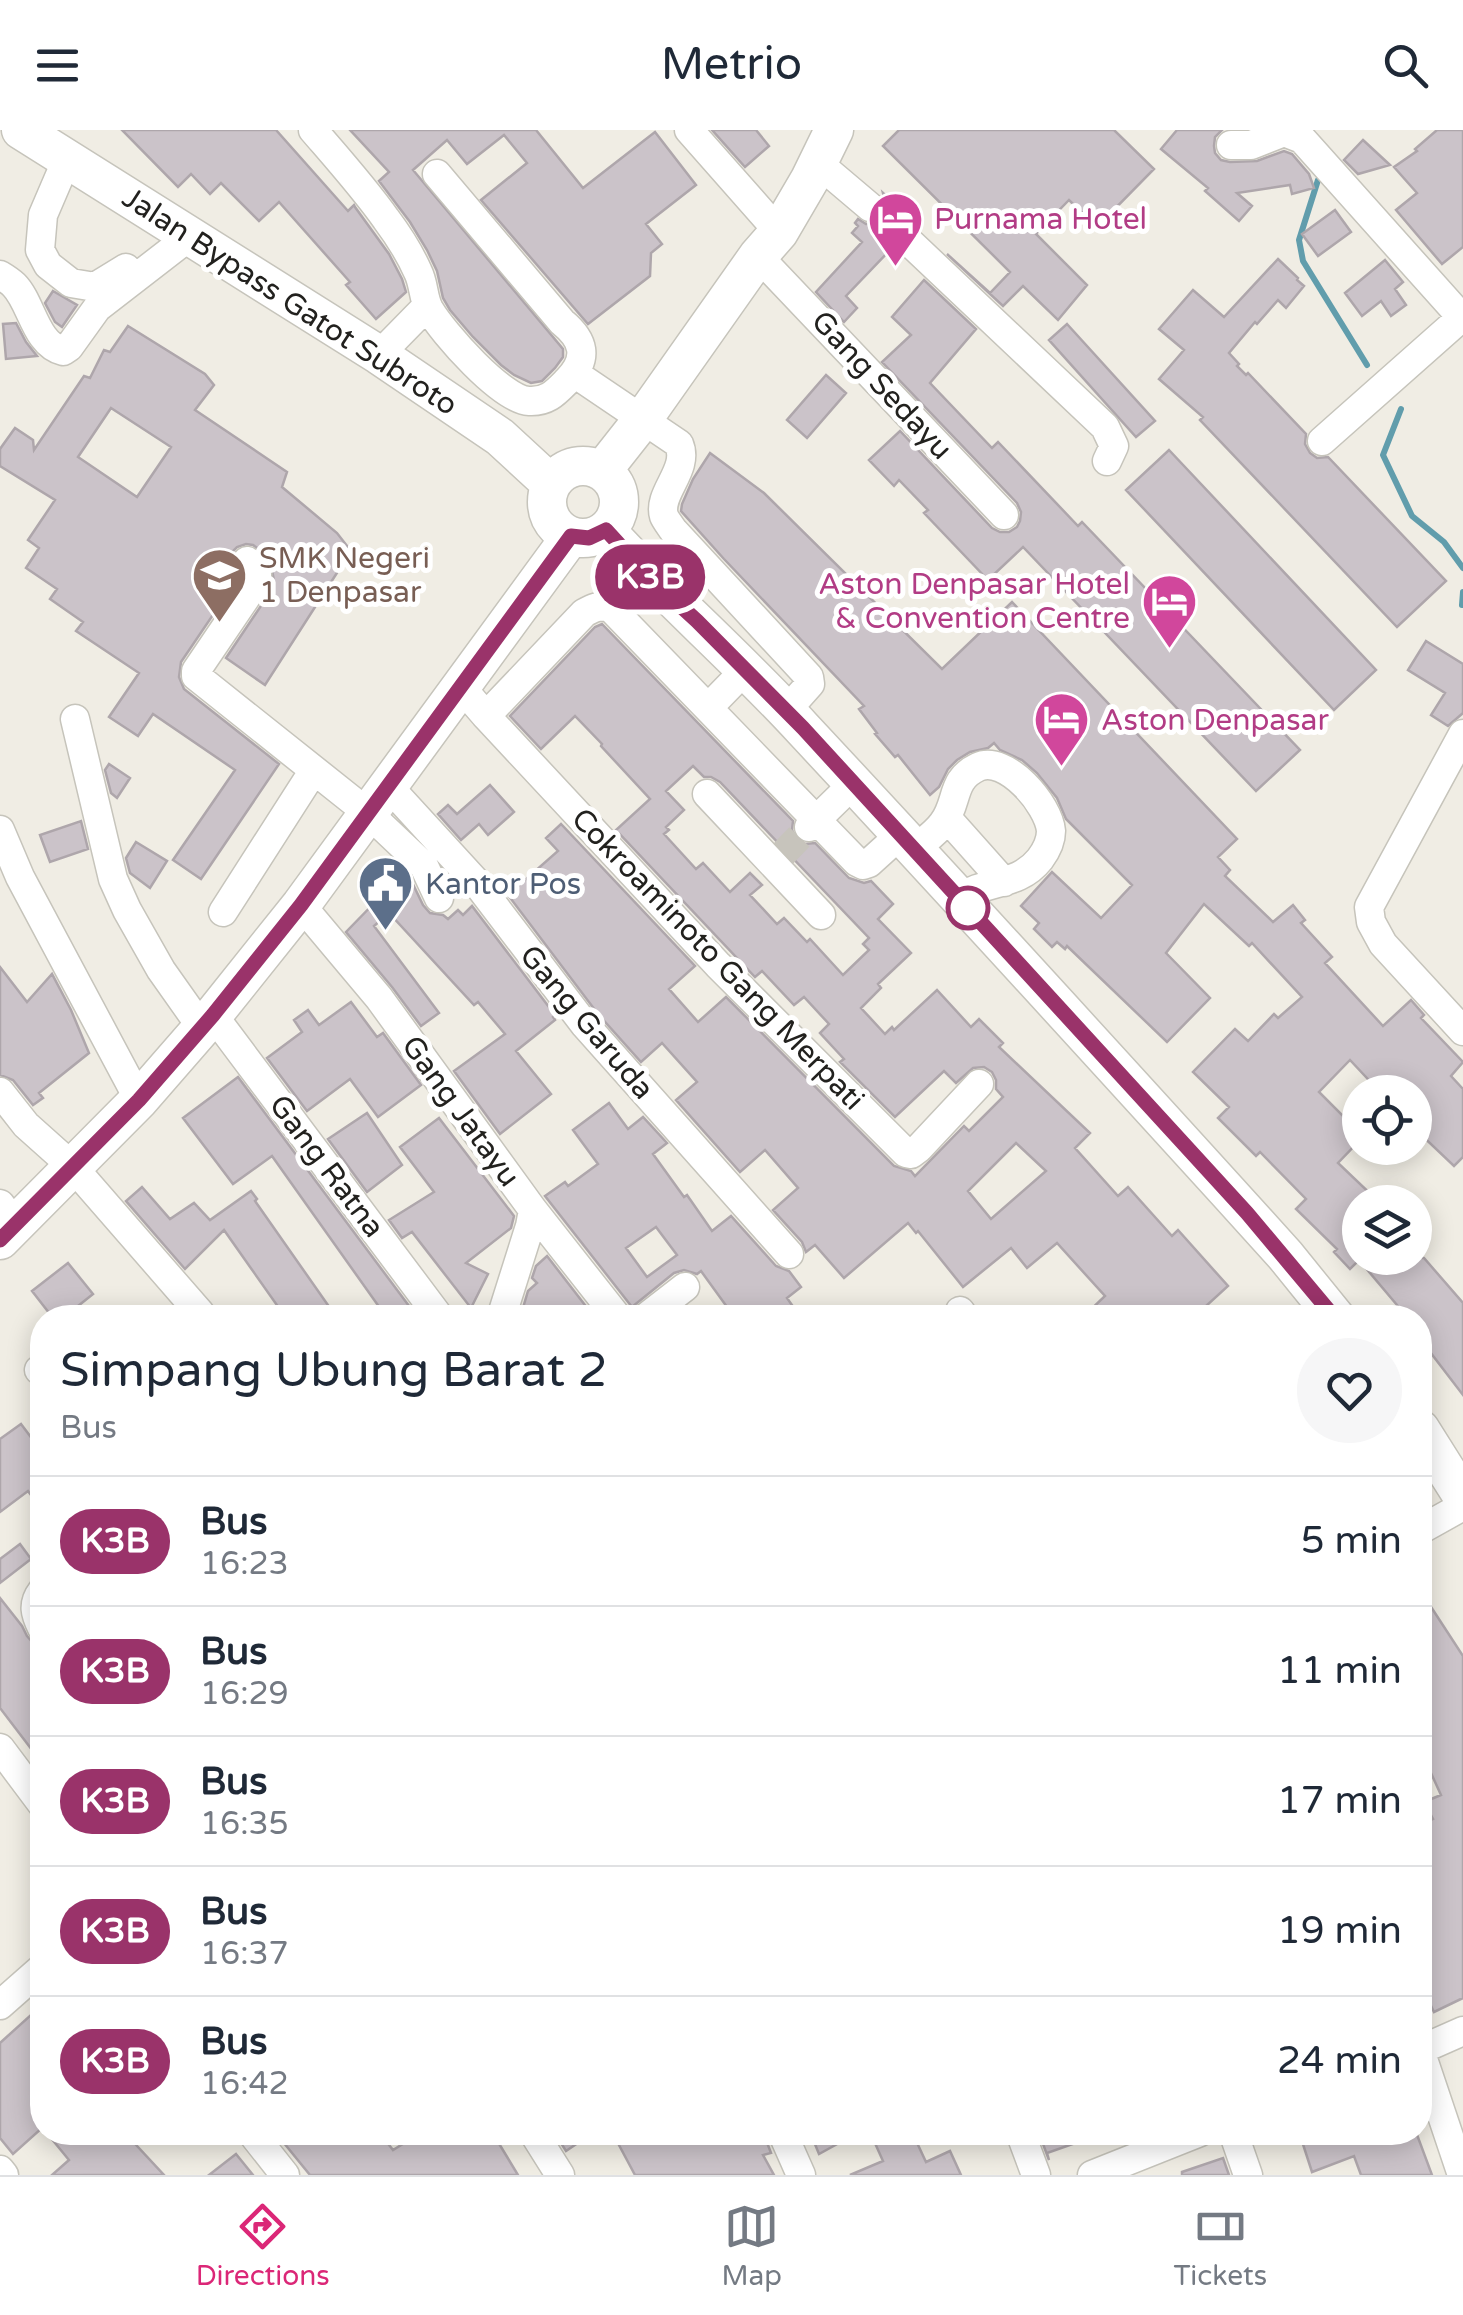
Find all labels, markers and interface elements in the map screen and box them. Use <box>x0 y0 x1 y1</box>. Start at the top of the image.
icon: menu <box>30 38 85 93</box>
text: Metrio <box>661 38 802 92</box>
icon: search <box>1378 38 1433 93</box>
street label: Jalan Bypass Gatot Subroto <box>115 179 464 424</box>
hotel icon: Purnama Hotel <box>865 189 925 268</box>
place label: Purnama Hotel <box>934 201 1147 238</box>
street label: Gang Sedayu <box>803 303 960 467</box>
place label: SMK Negeri 1 Denpasar <box>259 540 430 611</box>
line badge: K3B <box>592 544 708 610</box>
school or university icon: SMK Negeri 1 Denpasar <box>190 545 250 624</box>
text: K3B <box>615 556 685 598</box>
place label: Aston Denpasar Hotel & Convention Centre <box>818 566 1130 637</box>
hotel icon: Aston Denpasar Hotel & Convention Centre <box>1139 571 1199 650</box>
hotel icon: Aston Denpasar <box>1032 690 1092 769</box>
place label: Aston Denpasar <box>1101 702 1329 739</box>
street label: Cokroaminoto Gang Merpati <box>563 801 872 1118</box>
public building icon: Kantor Pos <box>356 854 416 933</box>
place label: Kantor Pos <box>425 866 581 903</box>
unlabelled marker <box>947 887 989 929</box>
street label: Gang Garuda <box>511 938 662 1107</box>
street label: Gang Jatayu <box>393 1029 528 1194</box>
map controls <box>1342 1075 1432 1275</box>
button: locate <box>1342 1075 1432 1165</box>
street label: Gang Ratna <box>261 1088 392 1245</box>
button: layers <box>1342 1185 1432 1275</box>
button: heart <box>1297 1338 1402 1443</box>
text: Simpang Ubung Barat 2 <box>60 1342 608 1400</box>
text: Bus <box>60 1409 117 1447</box>
text: Bus <box>200 1499 267 1545</box>
text: 5 min <box>1301 1518 1402 1564</box>
text: K3B <box>80 1520 150 1562</box>
text: 16:23 <box>200 1545 289 1583</box>
text: Bus <box>200 1629 267 1675</box>
text: 11 min <box>1277 1648 1402 1694</box>
text: K3B <box>80 1650 150 1692</box>
text: 16:29 <box>200 1675 289 1713</box>
text: Bus <box>200 1759 267 1805</box>
text: 17 min <box>1277 1778 1402 1824</box>
text: K3B <box>80 1780 150 1822</box>
text: 16:35 <box>200 1805 289 1843</box>
text: Bus <box>200 1889 267 1935</box>
text: 19 min <box>1277 1908 1402 1954</box>
text: K3B <box>80 1910 150 1952</box>
text: 16:37 <box>200 1935 289 1973</box>
text: Bus <box>200 2019 267 2065</box>
text: 24 min <box>1277 2038 1402 2084</box>
text: K3B <box>80 2040 150 2082</box>
text: 16:42 <box>200 2065 289 2103</box>
tab: Directions <box>196 2199 330 2293</box>
tab: Map <box>721 2199 782 2293</box>
tab: Tickets <box>1174 2199 1267 2293</box>

